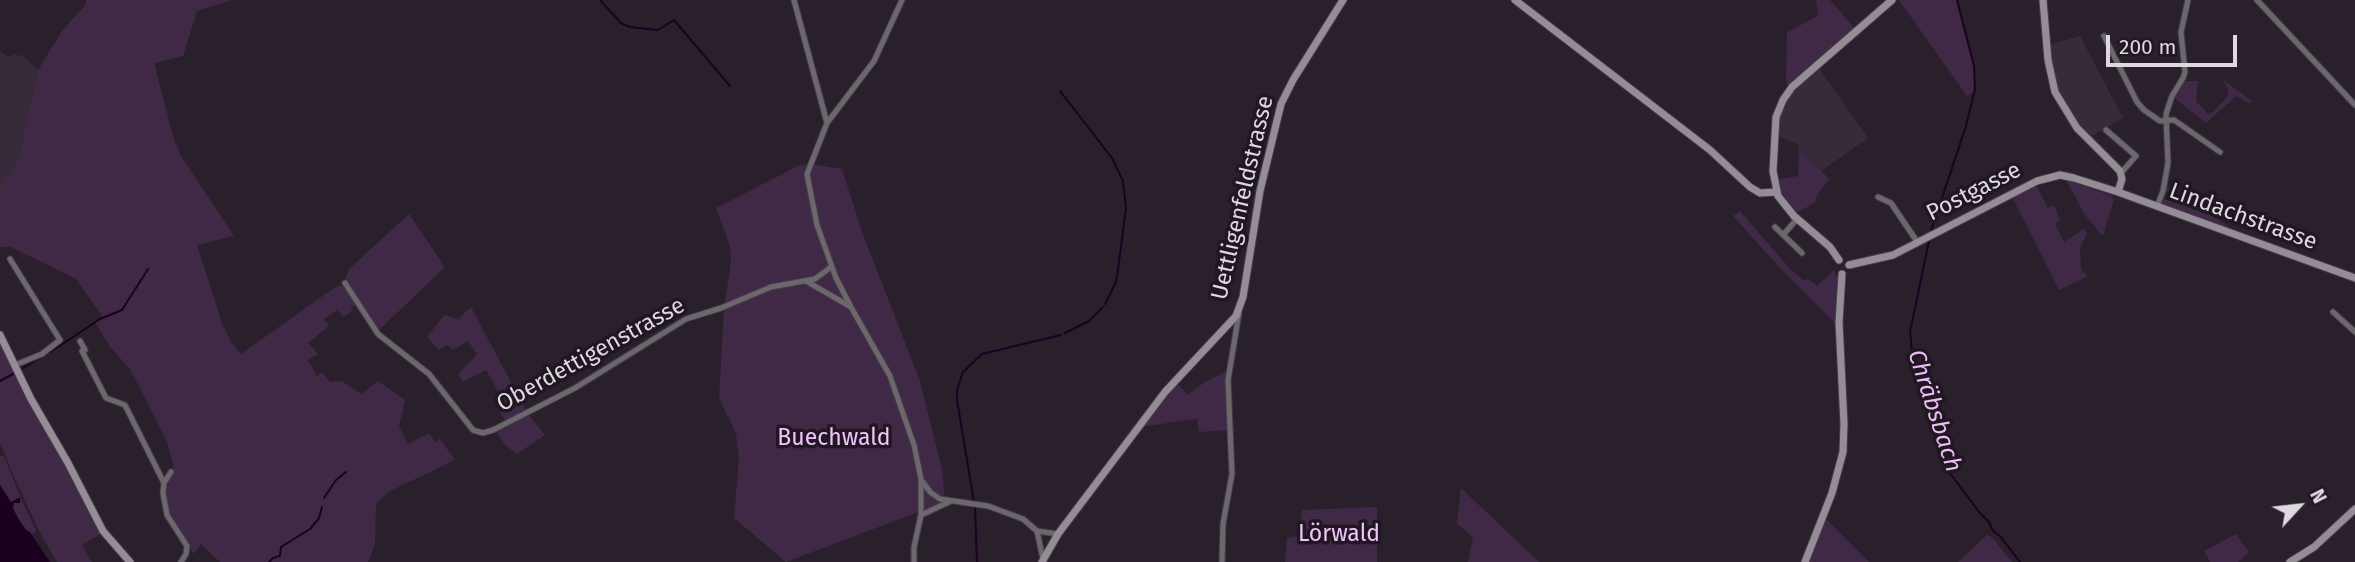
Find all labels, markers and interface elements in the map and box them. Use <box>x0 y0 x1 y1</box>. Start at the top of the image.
scale bar <box>2110 21 2241 65</box>
text: 200 m <box>2119 34 2176 60</box>
street label: Uettligenfeldstrasse <box>1206 93 1280 303</box>
street label: Postgasse <box>1922 156 2026 228</box>
street label: Lindachstrasse <box>2165 177 2321 257</box>
street label: Oberdettigenstrasse <box>492 292 690 418</box>
water label: Chräbsbach <box>1901 346 1967 476</box>
park label: Buechwald <box>777 425 891 453</box>
north arrow <box>2264 471 2334 541</box>
text: N <box>2305 485 2331 507</box>
park label: Lörwald <box>1298 521 1380 549</box>

